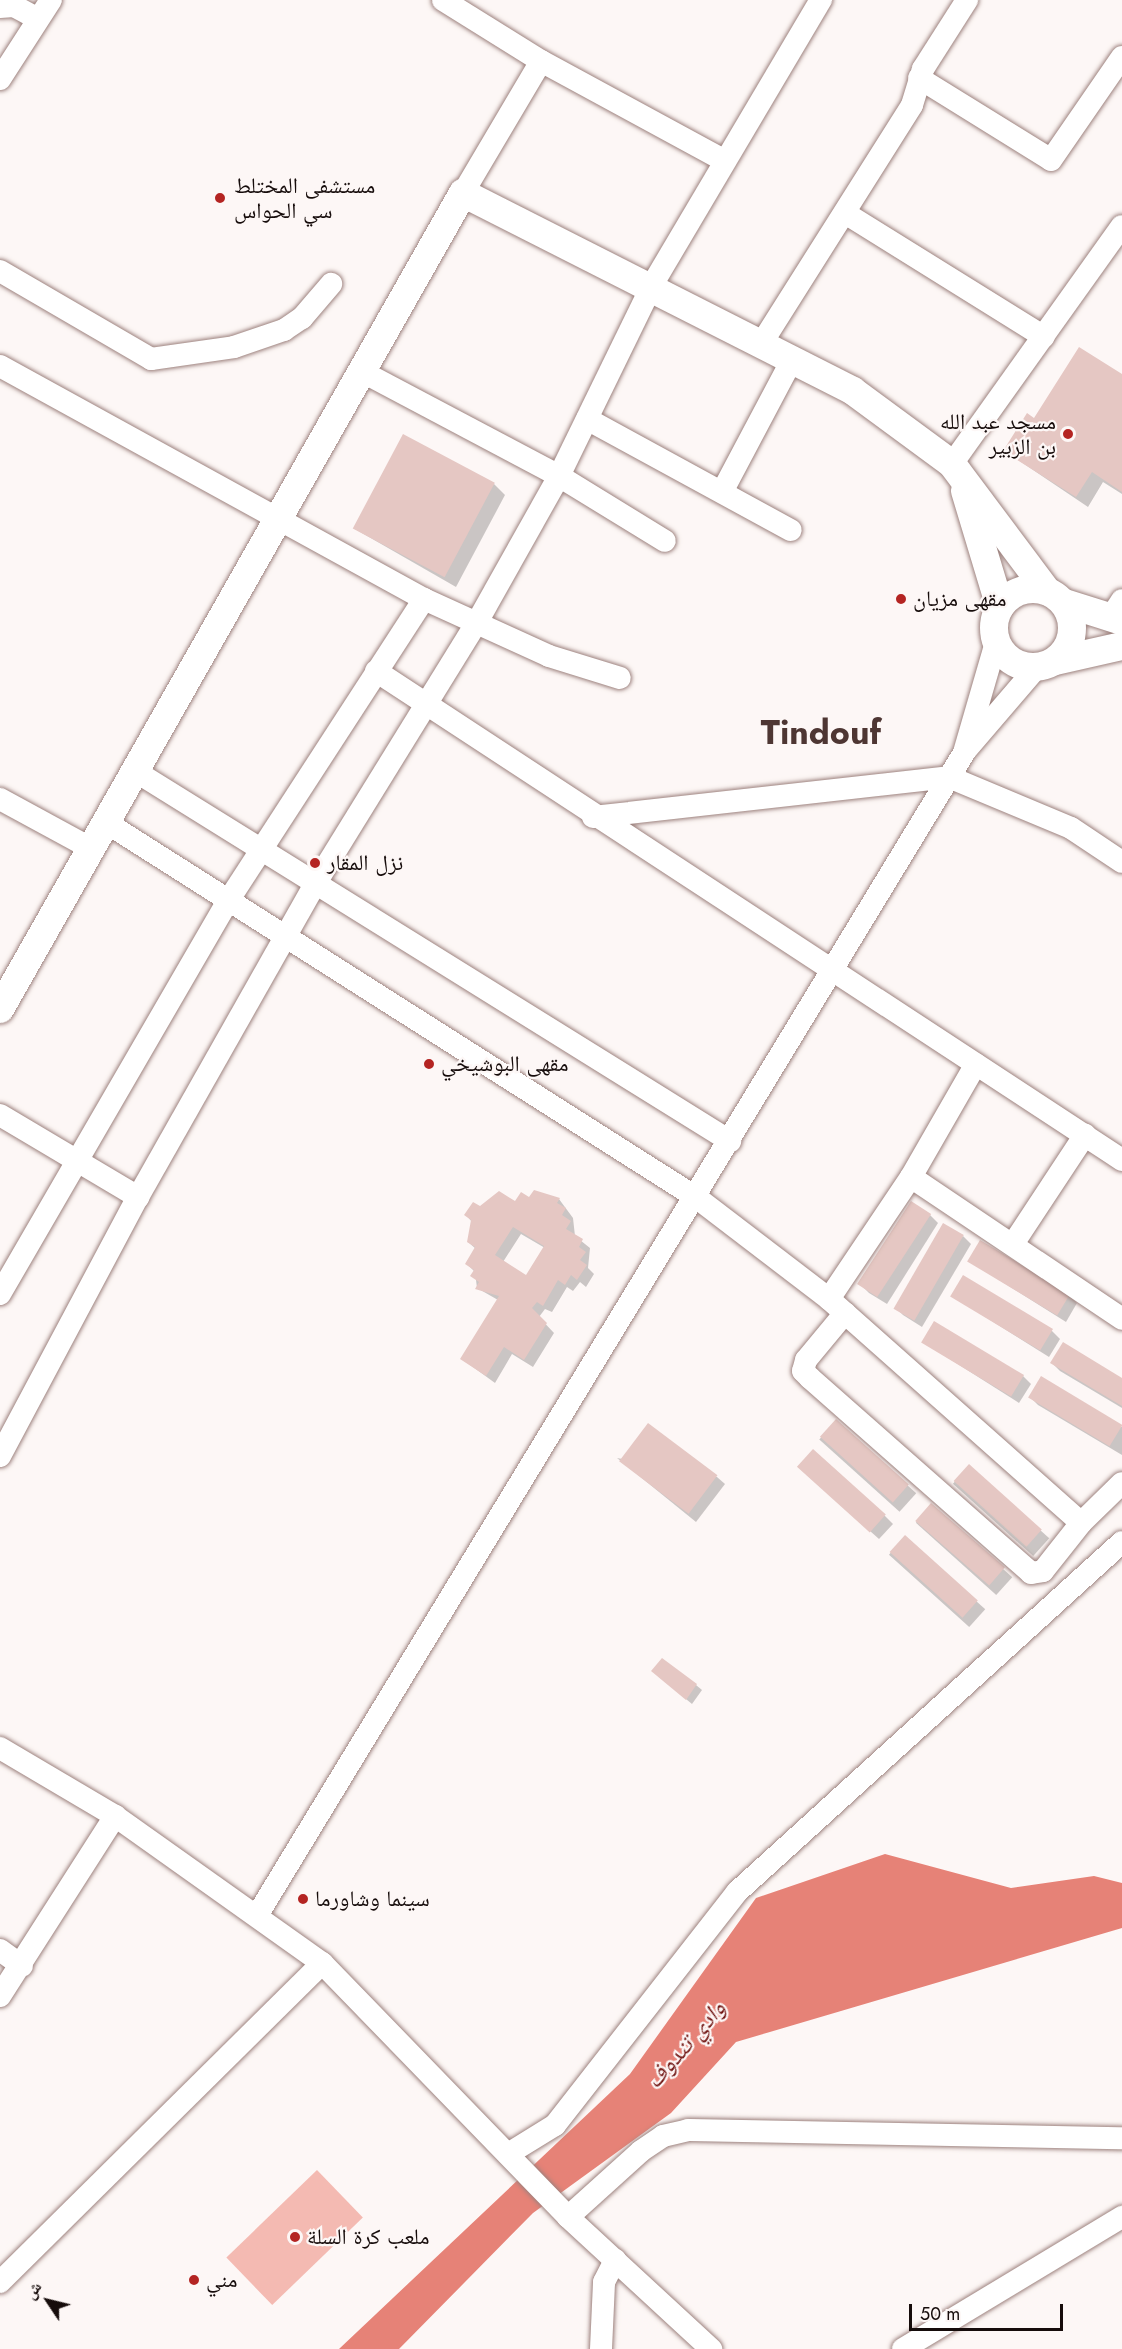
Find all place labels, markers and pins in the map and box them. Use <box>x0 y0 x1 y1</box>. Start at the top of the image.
place label: مستشفى المختلط سي الحواس <box>234 172 375 224</box>
marker: مستشفى المختلط سي الحواس <box>211 189 229 207</box>
place label: مسجد عبد الله بن الزبير <box>940 408 1056 460</box>
marker: مسجد عبد الله بن الزبير <box>1061 427 1075 441</box>
place label: مقهى مزيان <box>913 586 1007 612</box>
marker: مقهى مزيان <box>894 592 908 606</box>
place label: نزل المقار <box>327 850 403 876</box>
marker: نزل المقار <box>308 856 322 870</box>
place label: مقهى البوشيخي <box>441 1051 568 1077</box>
marker: مقهى البوشيخي <box>422 1057 436 1071</box>
place label: سينما وشاورما <box>315 1886 430 1912</box>
marker: سينما وشاورما <box>296 1892 310 1906</box>
place label: ملعب كرة السلة <box>307 2224 430 2250</box>
marker: ملعب كرة السلة <box>288 2230 302 2244</box>
place label: مني <box>206 2267 238 2293</box>
marker: مني <box>187 2273 201 2287</box>

